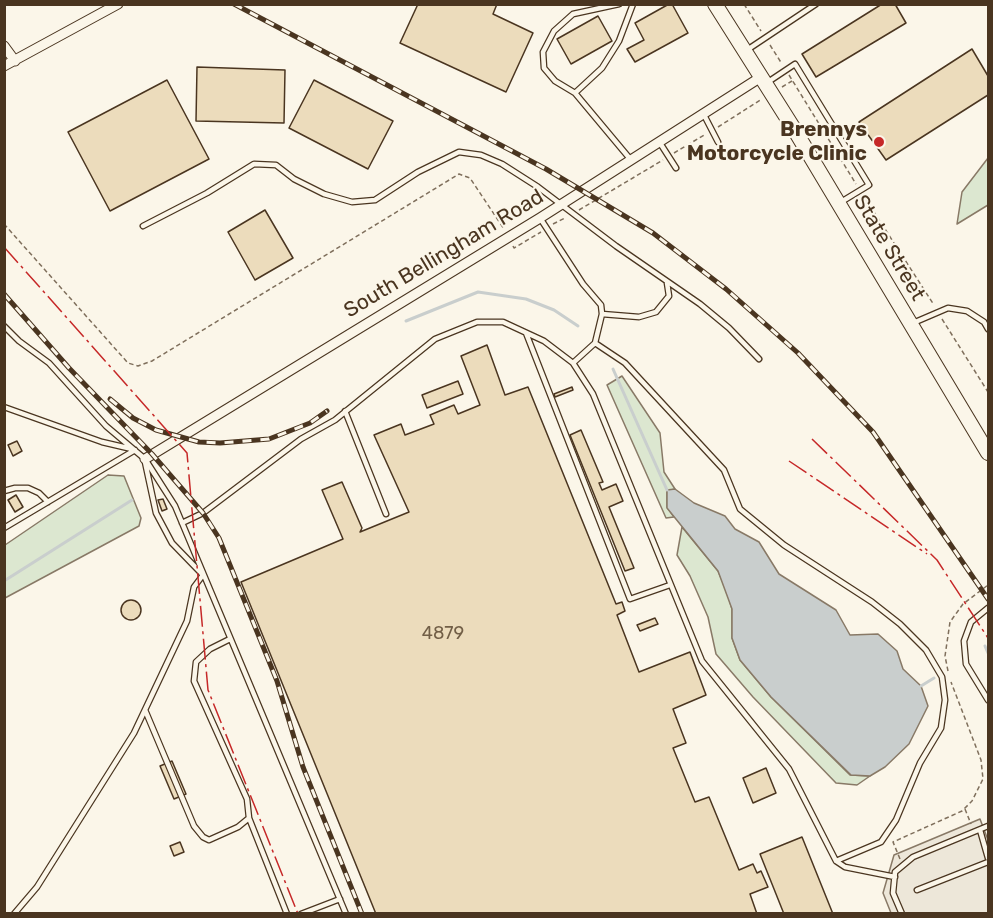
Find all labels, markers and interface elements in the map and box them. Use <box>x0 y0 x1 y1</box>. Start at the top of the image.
place label: Brennys Motorcycle Clinic <box>687 117 867 167</box>
marker: Brennys Motorcycle Clinic <box>872 135 886 149</box>
street label: South Bellingham Road <box>340 184 548 324</box>
street label: State Street <box>848 191 930 305</box>
house number: 4879 <box>422 623 464 645</box>

